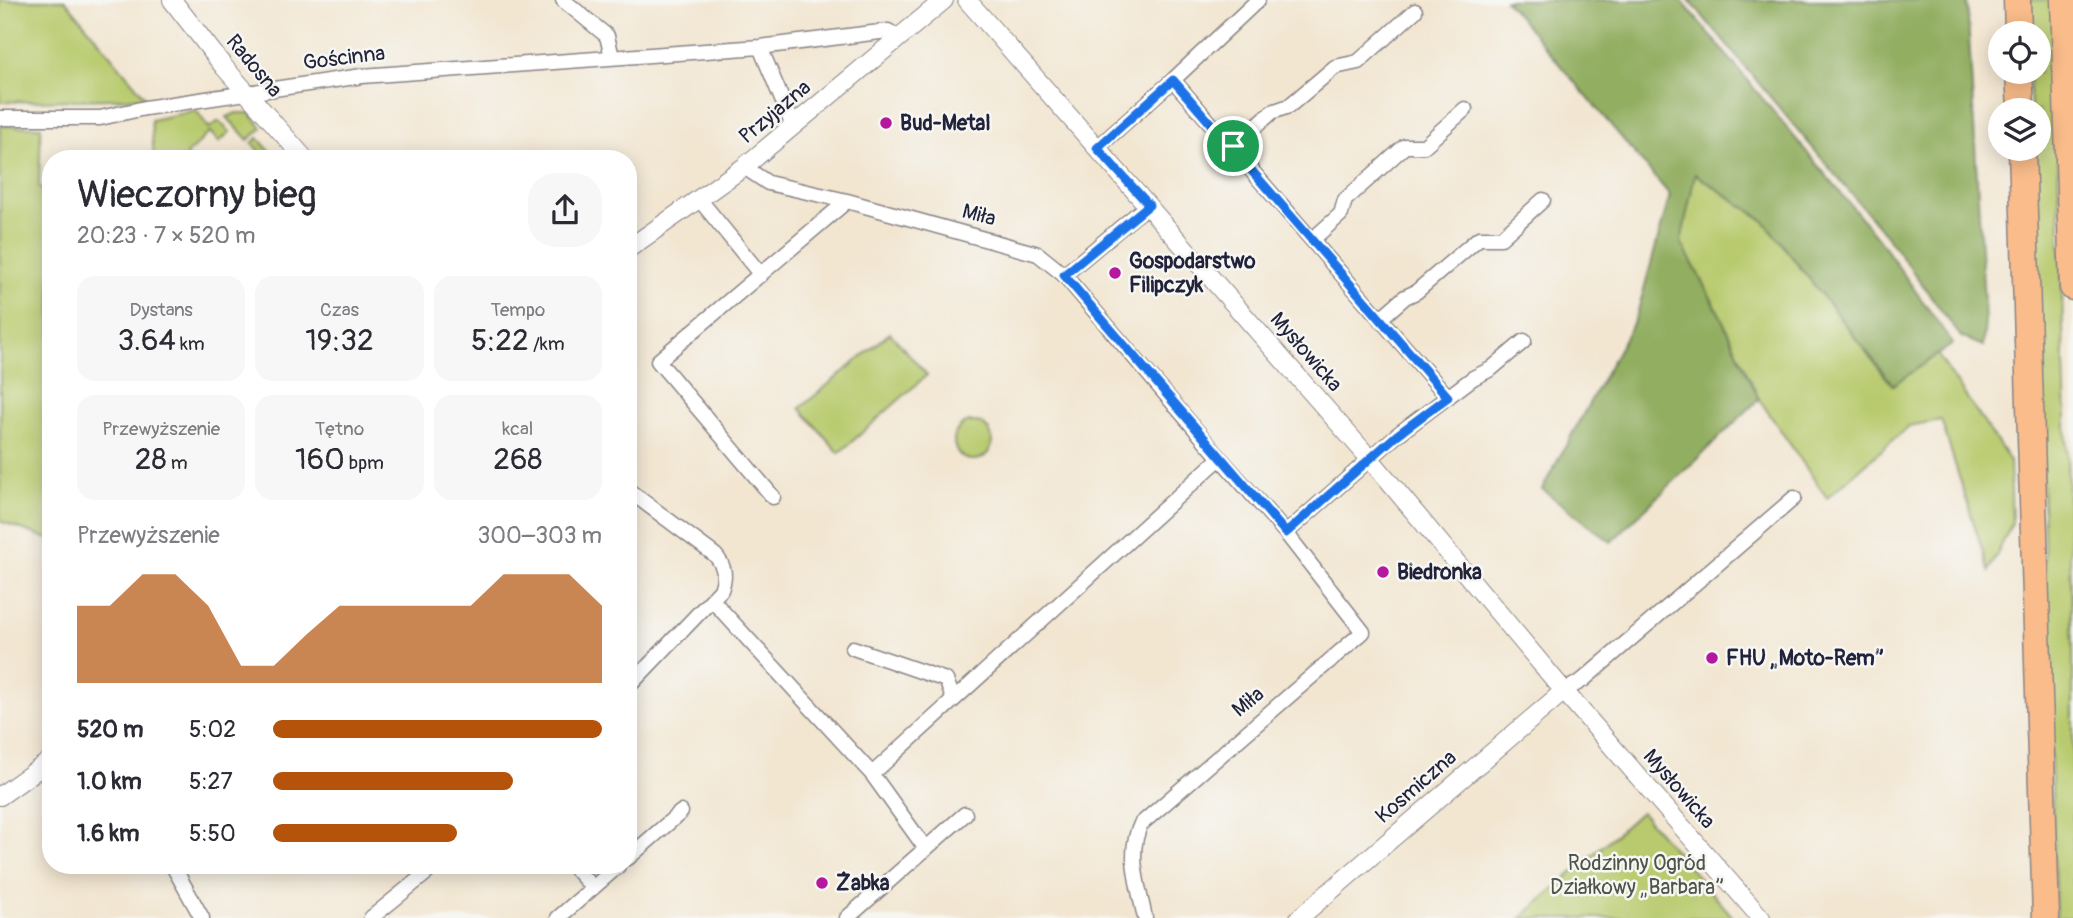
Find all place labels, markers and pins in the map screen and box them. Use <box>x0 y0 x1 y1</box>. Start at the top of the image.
place label: Bud-Metal <box>900 110 990 137</box>
marker: Bud-Metal <box>878 115 894 131</box>
pin <box>1203 116 1263 176</box>
place label: Gospodarstwo Filipczyk <box>1129 248 1256 299</box>
marker: Gospodarstwo Filipczyk <box>1107 265 1123 281</box>
place label: Biedronka <box>1397 559 1482 586</box>
marker: Biedronka <box>1375 564 1391 580</box>
place label: FHU „Moto-Rem” <box>1726 645 1884 672</box>
marker: FHU „Moto-Rem” <box>1704 650 1720 666</box>
place label: Żabka <box>836 870 890 897</box>
marker: Żabka <box>814 875 830 891</box>

